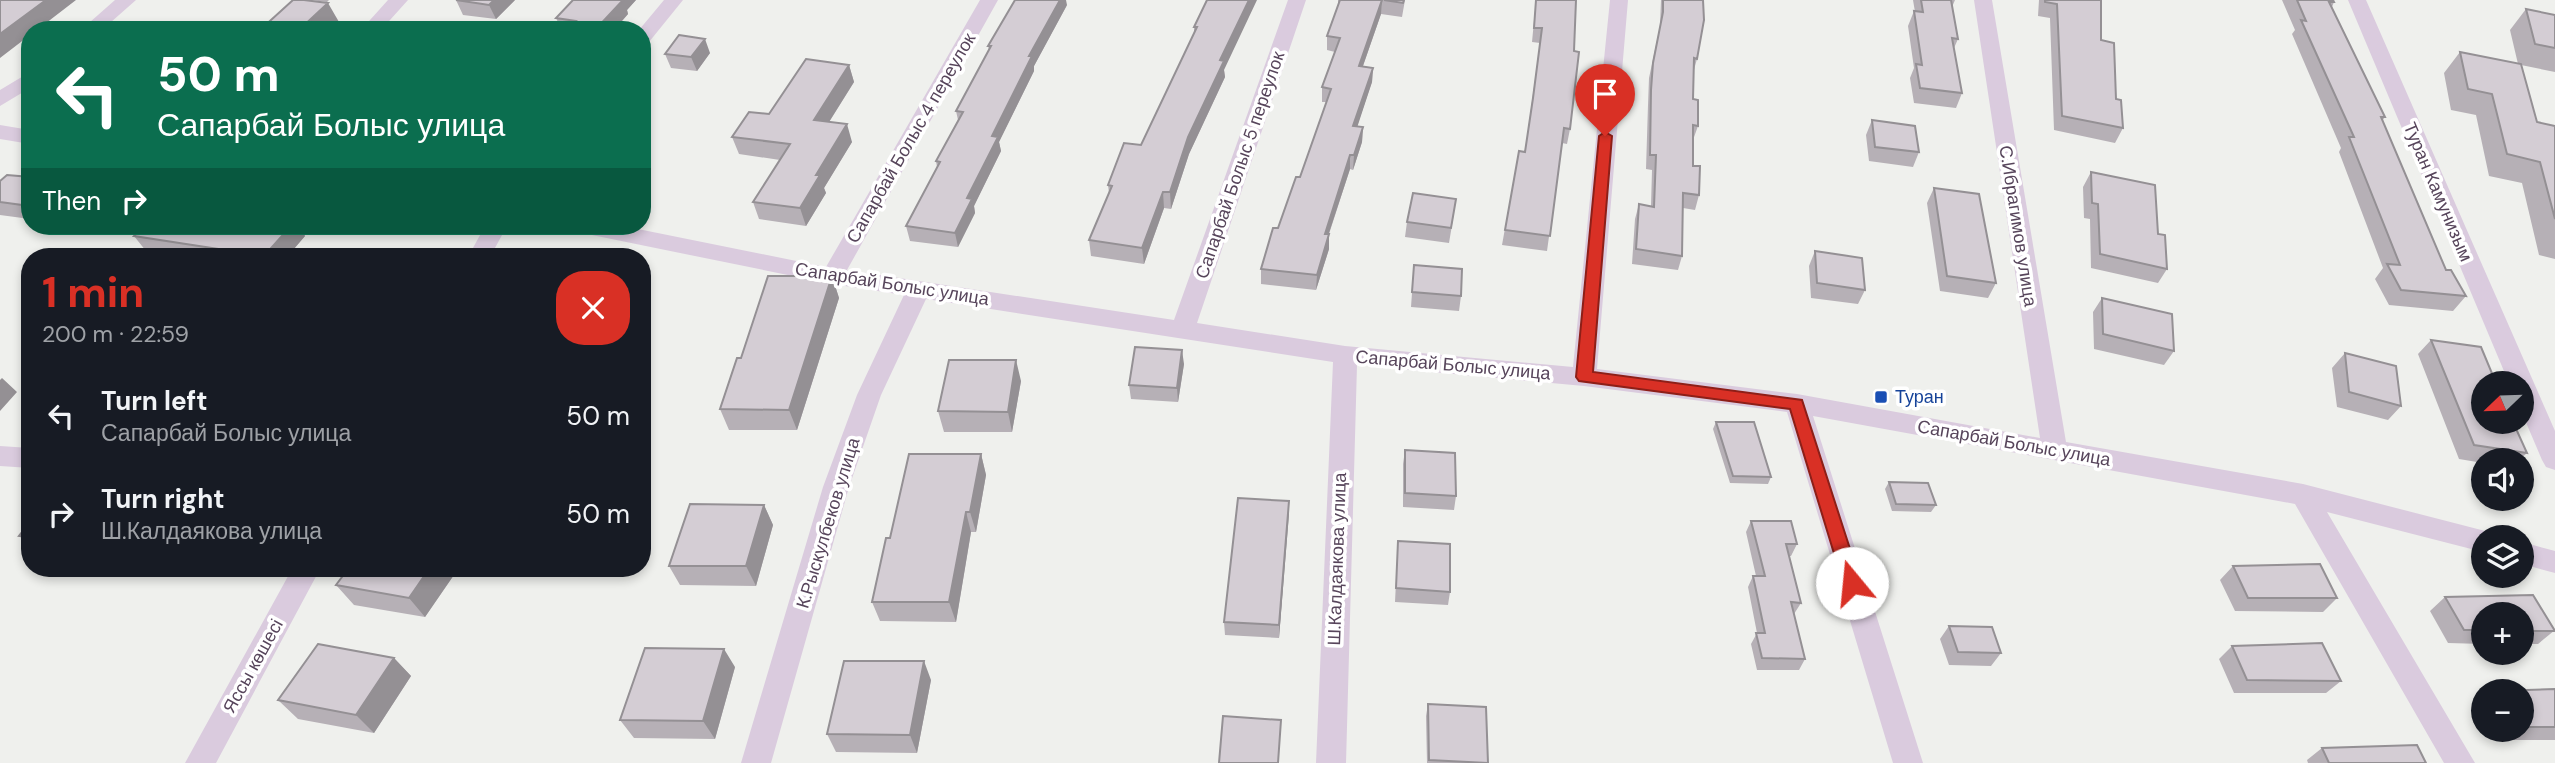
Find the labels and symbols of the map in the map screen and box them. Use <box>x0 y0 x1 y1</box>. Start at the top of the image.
street label: Сапарбай Болыс 4 переулок <box>841 28 981 247</box>
street label: Сапарбай Болыс 5 переулок <box>1190 48 1290 282</box>
pin <box>1575 64 1635 136</box>
street label: Туран Камунизым <box>2398 119 2478 265</box>
street label: С.Ибрагимов улица <box>1993 144 2043 309</box>
street label: Сапарбай Болыс улица <box>793 257 992 311</box>
street label: Сапарбай Болыс улица <box>1354 345 1553 386</box>
north arrow <box>2471 371 2534 434</box>
place label: Туран <box>1895 385 1944 409</box>
marker: Туран <box>1873 389 1889 405</box>
street label: Сапарбай Болыс улица <box>1915 414 2114 472</box>
street label: К.Рыскулбеков улица <box>791 434 866 611</box>
street label: Ш.Калдаякова улица <box>1322 471 1352 646</box>
position arrow <box>1815 546 1889 620</box>
street label: Яссы көшесі <box>217 615 289 717</box>

